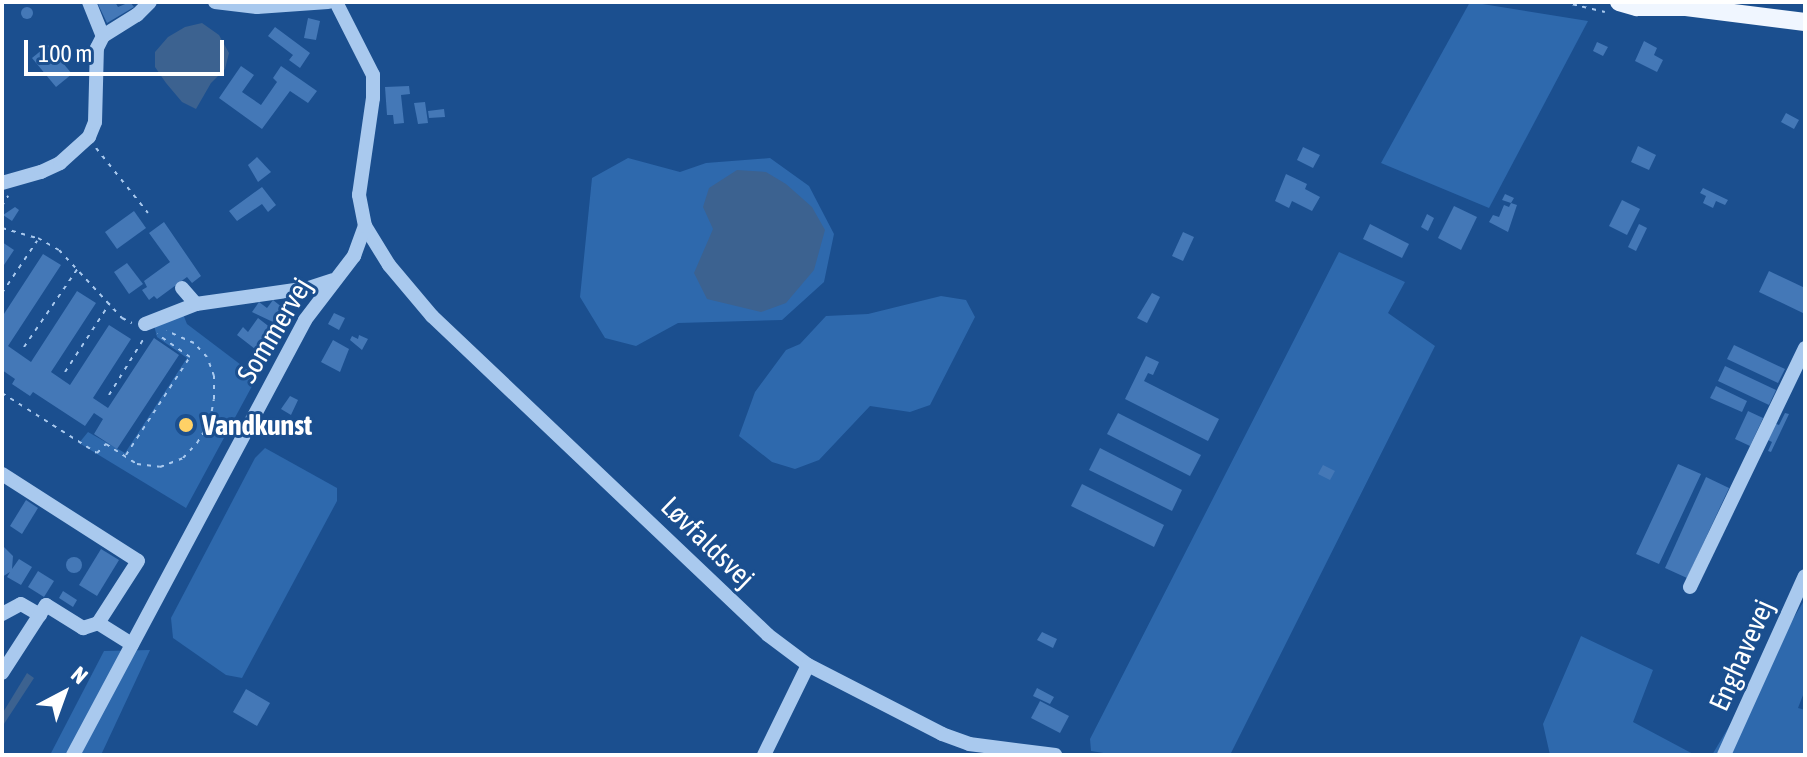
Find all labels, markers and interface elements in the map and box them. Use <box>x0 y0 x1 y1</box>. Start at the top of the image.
scale bar <box>28 24 228 74</box>
text: 100 m <box>38 40 92 67</box>
street label: Sommervej <box>230 271 318 389</box>
place label: Vandkunst <box>202 408 312 442</box>
marker: Vandkunst <box>177 416 195 434</box>
street label: Løvfaldsvej <box>654 489 762 595</box>
street label: Enghavevej <box>1702 594 1780 716</box>
north arrow <box>24 653 104 733</box>
text: N <box>66 661 93 689</box>

